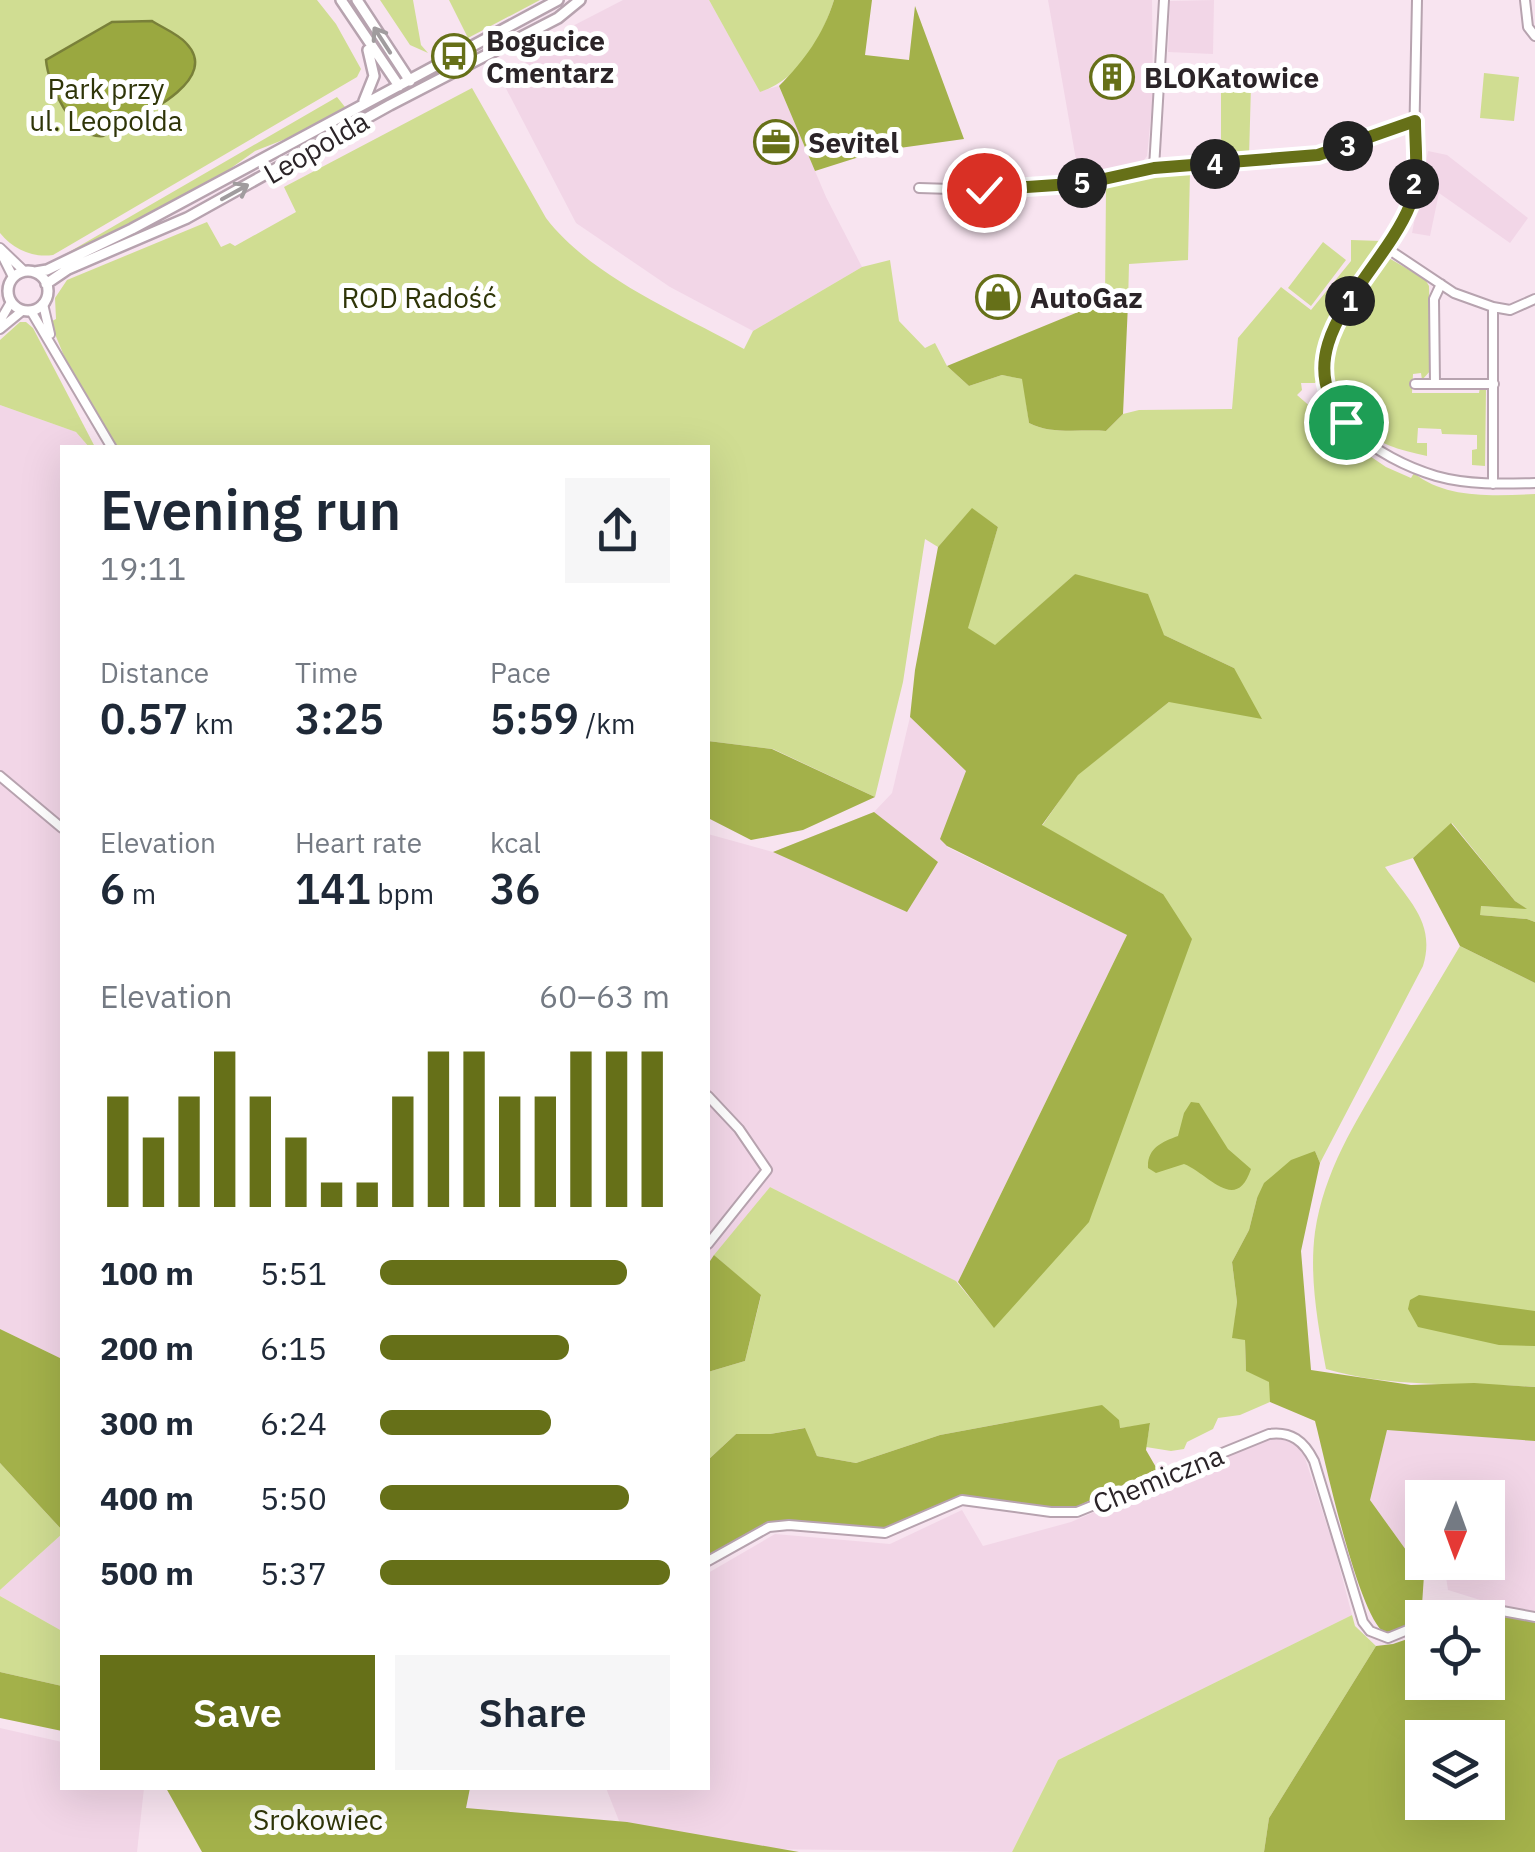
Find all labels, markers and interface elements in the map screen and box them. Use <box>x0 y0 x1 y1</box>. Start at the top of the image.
place label: Bogucice Cmentarz <box>486 22 614 91</box>
one-way arrow <box>372 26 393 54</box>
bus stop icon: Bogucice Cmentarz <box>431 33 477 79</box>
building icon: BLOKatowice <box>1089 54 1135 100</box>
place label: BLOKatowice <box>1144 59 1319 96</box>
park label: Park przy ul. Leopolda <box>29 70 183 139</box>
street label: Leopolda <box>257 102 375 192</box>
office icon: Sevitel <box>753 119 799 165</box>
pin: 3 <box>1323 121 1373 171</box>
place label: Sevitel <box>808 124 899 161</box>
text: 3 <box>1340 127 1356 164</box>
pin: 4 <box>1190 139 1240 189</box>
text: 4 <box>1207 145 1223 182</box>
pin <box>942 148 1027 233</box>
pin: 5 <box>1057 158 1107 208</box>
pin: 2 <box>1389 159 1439 209</box>
icon: check <box>957 163 1012 218</box>
text: 5 <box>1074 164 1090 201</box>
text: 2 <box>1406 165 1422 202</box>
one-way arrow <box>220 182 249 202</box>
shop icon: AutoGaz <box>975 274 1021 320</box>
pin: 1 <box>1325 276 1375 326</box>
park label: ROD Radość <box>341 279 497 316</box>
place label: AutoGaz <box>1030 279 1143 316</box>
text: 1 <box>1342 282 1358 319</box>
pin <box>1304 380 1389 465</box>
icon: arrive <box>1319 395 1374 450</box>
text: Evening run <box>100 474 401 545</box>
button: share <box>565 478 670 583</box>
text: 19:11 <box>100 547 186 589</box>
text: Distance <box>100 654 209 691</box>
text: Time <box>295 654 358 691</box>
text: Pace <box>490 654 551 691</box>
text: 0.57 <box>100 691 188 746</box>
text: 3:25 <box>295 691 384 746</box>
text: 5:59 <box>490 691 579 746</box>
text: km <box>188 705 234 742</box>
text: /km <box>579 705 636 742</box>
text: Elevation <box>100 824 216 861</box>
text: Heart rate <box>295 824 422 861</box>
text: kcal <box>490 824 541 861</box>
text: 6 <box>100 861 125 916</box>
text: 141 <box>295 861 371 916</box>
text: 36 <box>490 861 540 916</box>
text: m <box>125 875 156 912</box>
text: bpm <box>371 875 434 912</box>
text: Elevation <box>100 975 233 1017</box>
text: 60–63 m <box>539 975 670 1017</box>
text: 100 m <box>100 1252 194 1294</box>
text: 5:51 <box>260 1252 327 1294</box>
text: 200 m <box>100 1327 194 1369</box>
text: 6:15 <box>260 1327 327 1369</box>
text: 300 m <box>100 1402 194 1444</box>
text: 6:24 <box>260 1402 327 1444</box>
street label: Chemiczna <box>1087 1436 1229 1522</box>
text: 400 m <box>100 1477 194 1519</box>
text: 5:50 <box>260 1477 327 1519</box>
north arrow <box>1405 1480 1505 1580</box>
map controls <box>1405 1480 1505 1820</box>
text: 500 m <box>100 1552 194 1594</box>
text: 5:37 <box>260 1552 327 1594</box>
button: locate <box>1405 1600 1505 1700</box>
button: Save <box>100 1655 375 1770</box>
button: Share <box>395 1655 670 1770</box>
button: layers <box>1405 1720 1505 1820</box>
park label: Srokowiec <box>253 1801 383 1838</box>

